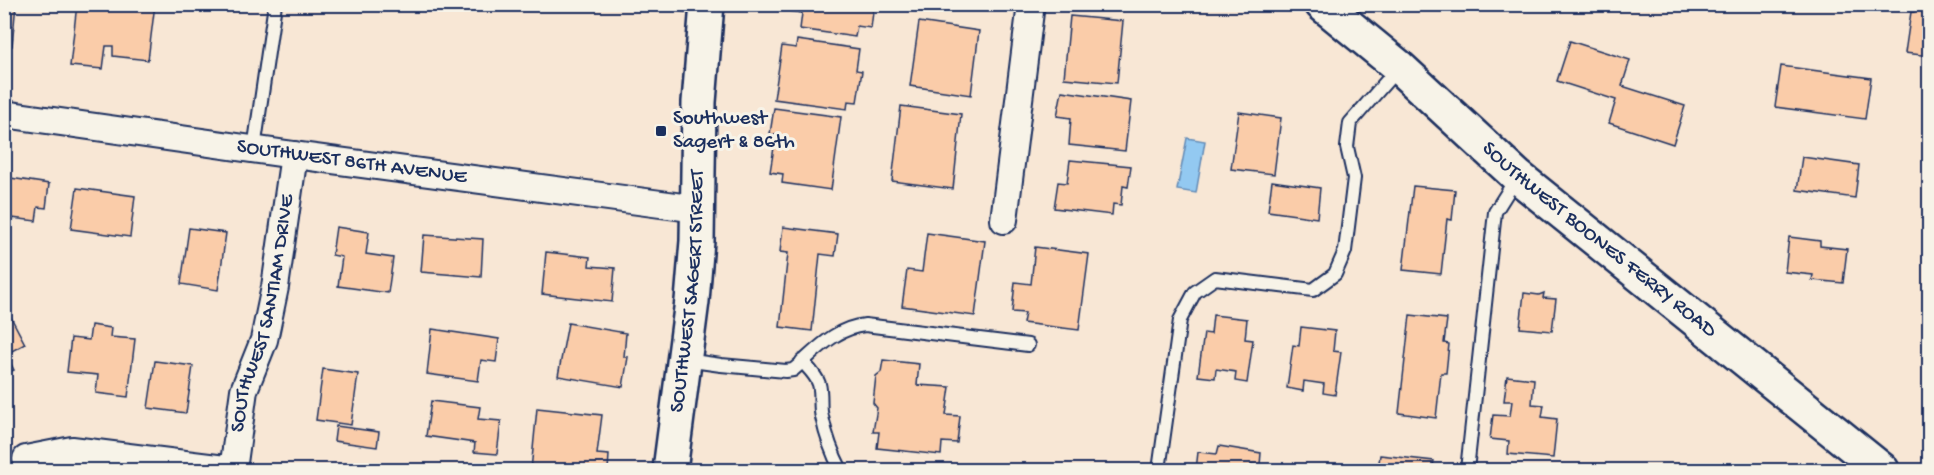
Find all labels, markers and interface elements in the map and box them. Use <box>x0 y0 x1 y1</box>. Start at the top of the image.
place label: Southwest Sagert & 86th <box>673 107 795 156</box>
marker: Southwest Sagert & 86th <box>654 124 668 138</box>
street label: SOUTHWEST 86TH AVENUE <box>235 135 469 191</box>
street label: SOUTHWEST BOONES FERRY ROAD <box>1476 137 1721 344</box>
street label: SOUTHWEST SAGERT STREET <box>665 168 711 414</box>
street label: SOUTHWEST SANTIAM DRIVE <box>226 192 301 434</box>

